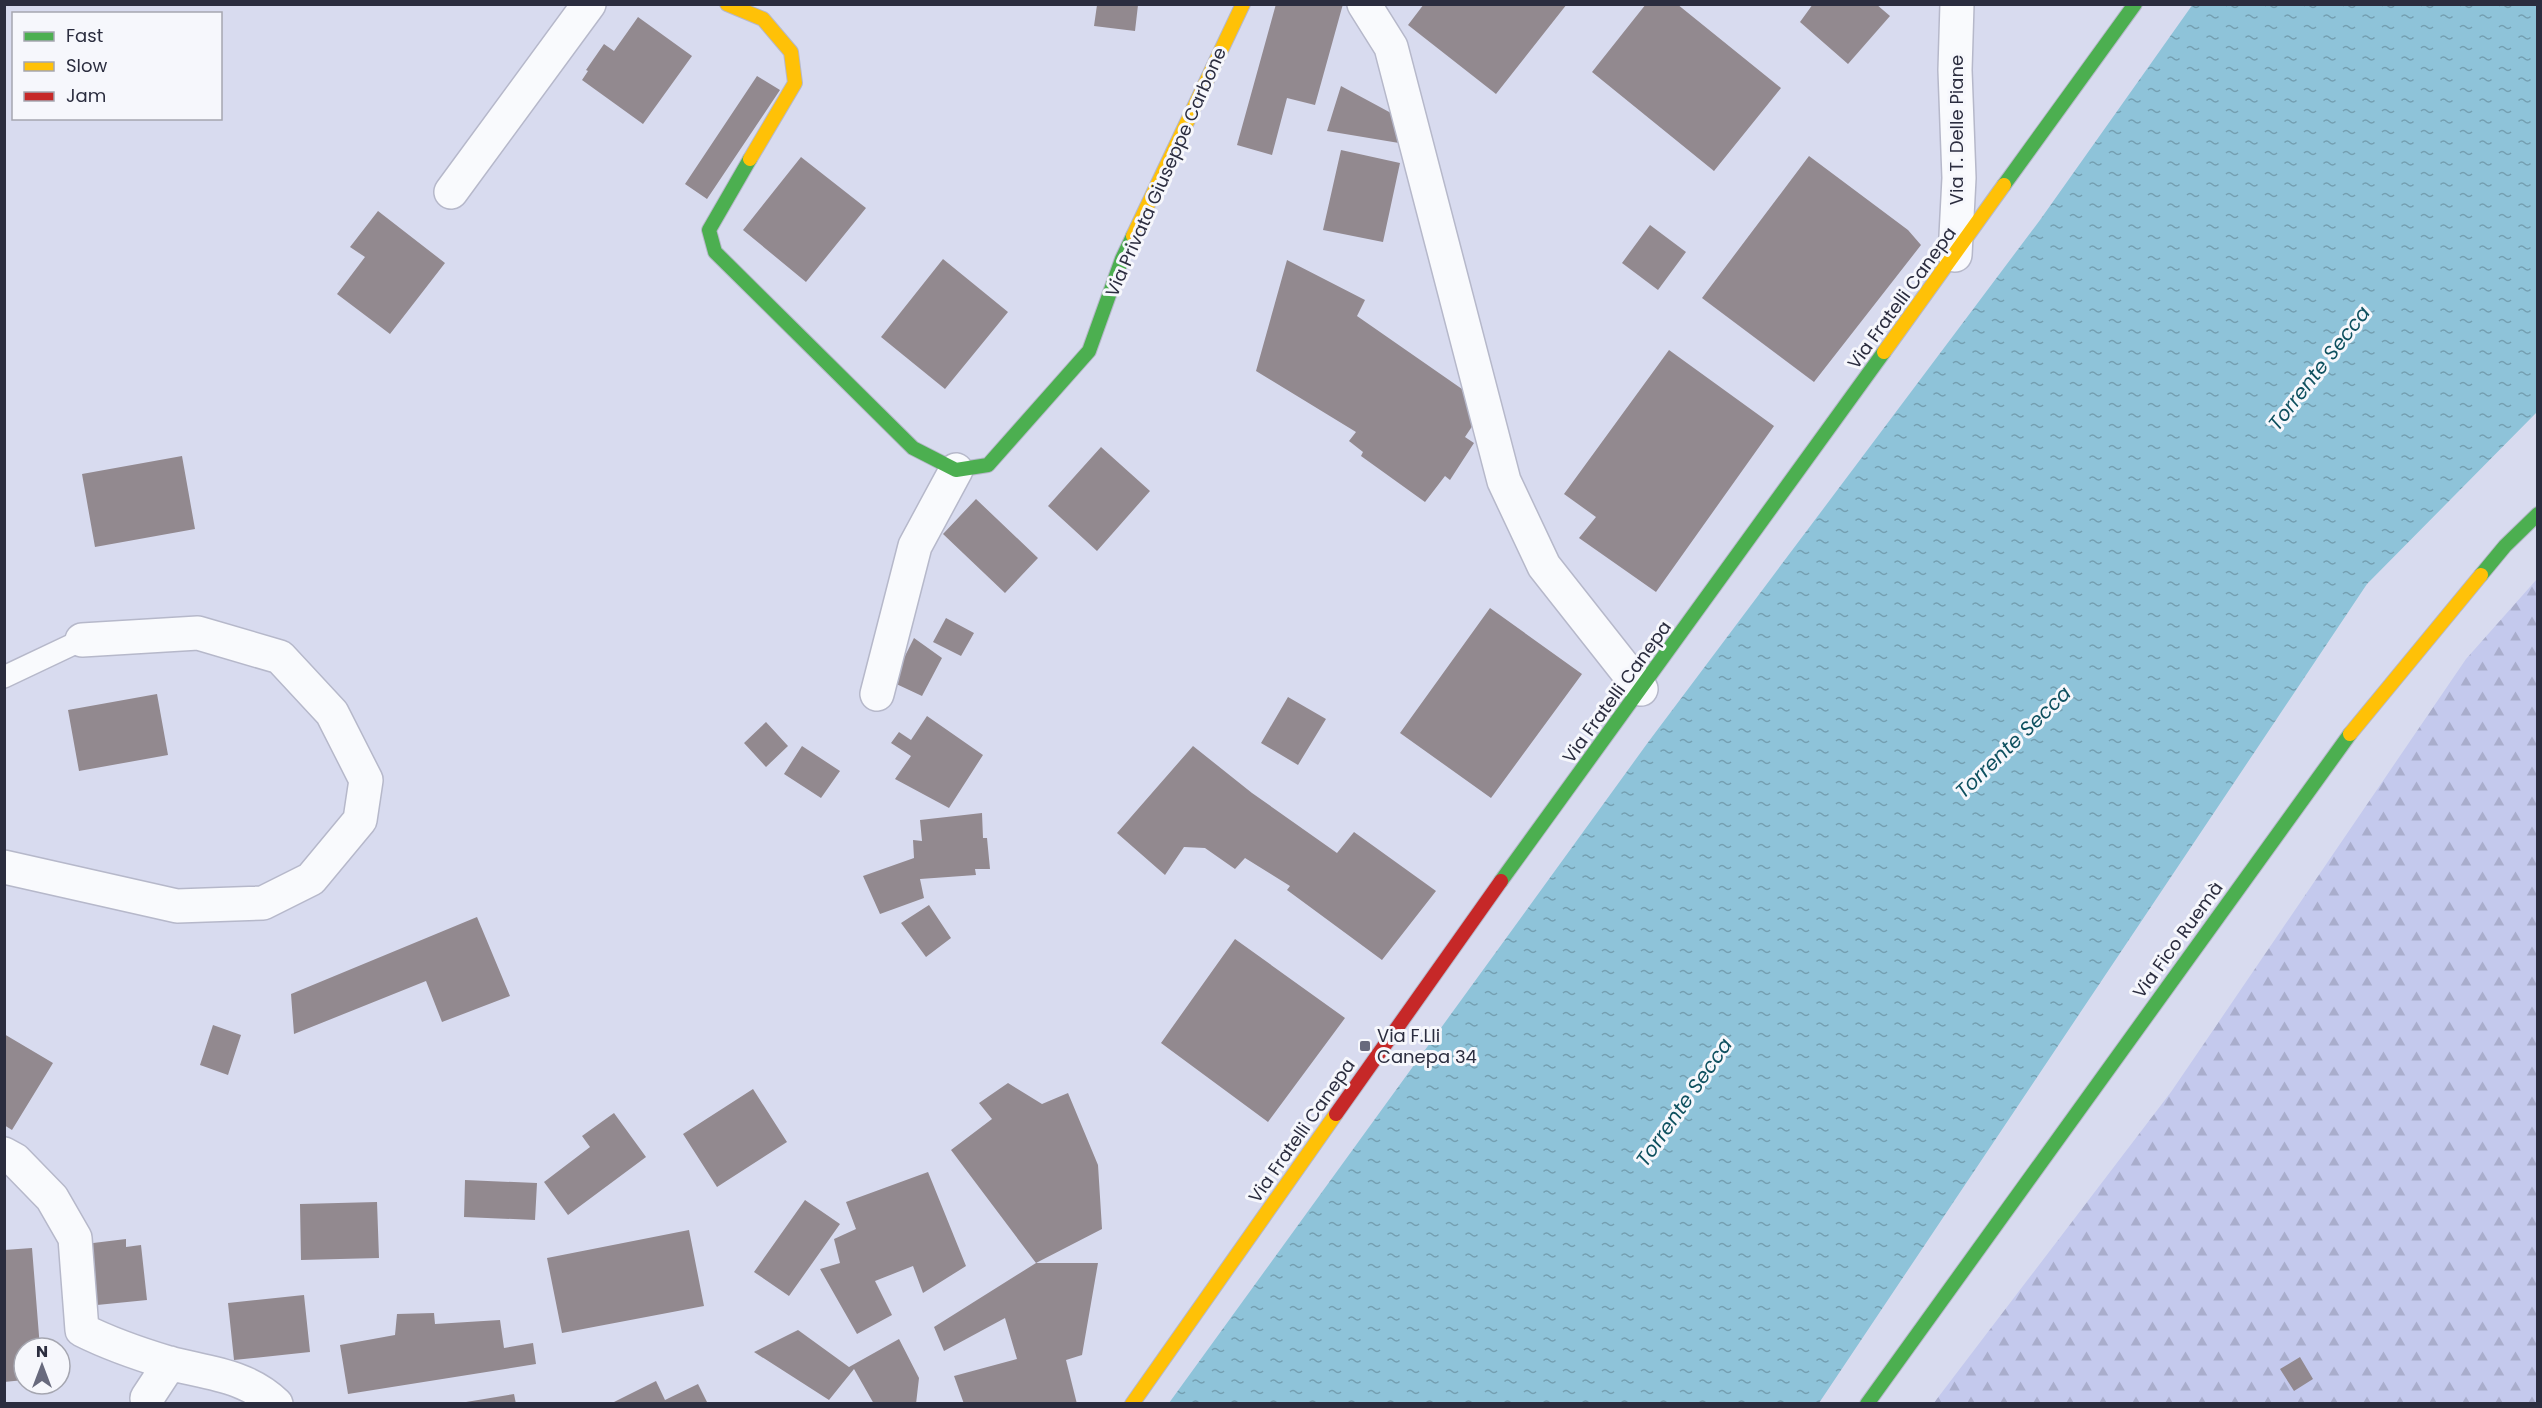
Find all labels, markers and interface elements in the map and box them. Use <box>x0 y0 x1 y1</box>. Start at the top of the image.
legend <box>12 12 222 120</box>
text: Fast <box>66 23 103 48</box>
street label: Via Privata Giuseppe Carbone <box>1099 43 1232 301</box>
text: Slow <box>66 53 108 78</box>
street label: Via T. Delle Piane <box>1944 55 1969 205</box>
text: Jam <box>66 83 106 108</box>
street label: Via Fratelli Canepa <box>1841 221 1962 374</box>
water label: Torrente Secca <box>2261 300 2377 436</box>
street label: Via Fratelli Canepa <box>1556 615 1677 768</box>
water label: Torrente Secca <box>1949 679 2077 805</box>
street label: Via Fico Ruemà <box>2127 876 2228 1003</box>
place label: Via F.Lli Canepa 34 <box>1377 1023 1477 1069</box>
water label: Torrente Secca <box>1629 1032 1739 1172</box>
marker: Via F.Lli Canepa 34 <box>1358 1039 1372 1053</box>
street label: Via Fratelli Canepa <box>1242 1054 1361 1208</box>
north arrow <box>12 1336 72 1396</box>
text: N <box>36 1340 48 1363</box>

